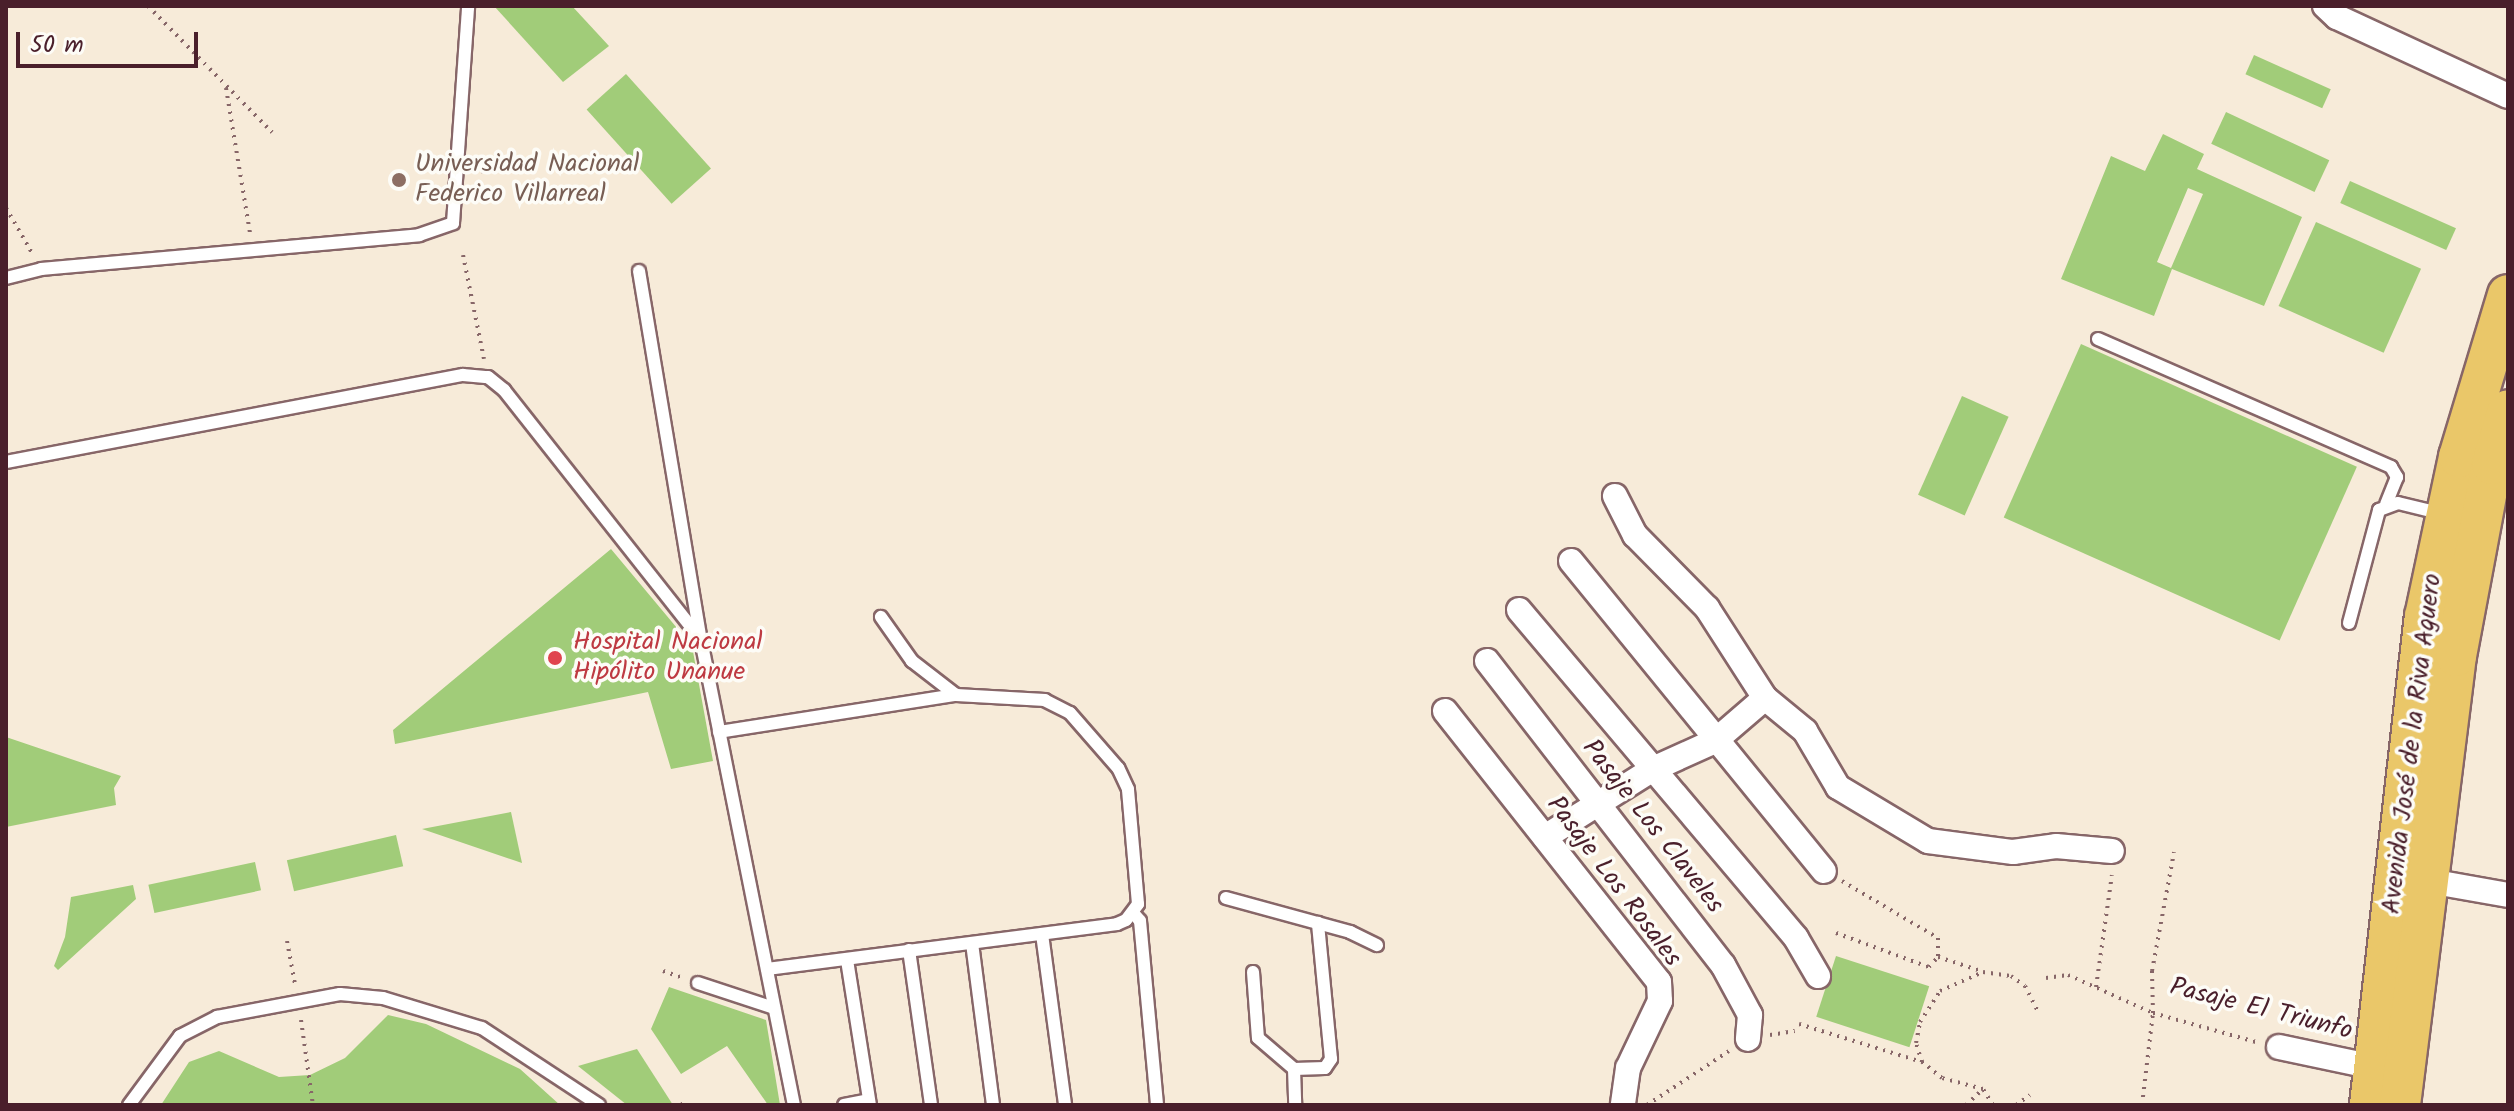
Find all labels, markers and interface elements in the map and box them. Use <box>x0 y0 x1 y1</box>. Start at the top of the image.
scale bar <box>20 16 202 66</box>
text: 50 m <box>30 26 84 65</box>
place label: Universidad Nacional Federico Villarreal <box>415 149 639 210</box>
marker: Universidad Nacional Federico Villarreal <box>390 171 408 189</box>
street label: Avenida José de la Riva Aguero <box>2377 572 2449 916</box>
place label: Hospital Nacional Hipólito Unanue <box>573 627 763 688</box>
marker: Hospital Nacional Hipólito Unanue <box>544 647 566 669</box>
street label: Pasaje Los Claveles <box>1575 734 1729 920</box>
street label: Pasaje Los Rosales <box>1539 791 1687 973</box>
street label: Pasaje El Triunfo <box>2167 972 2355 1048</box>

